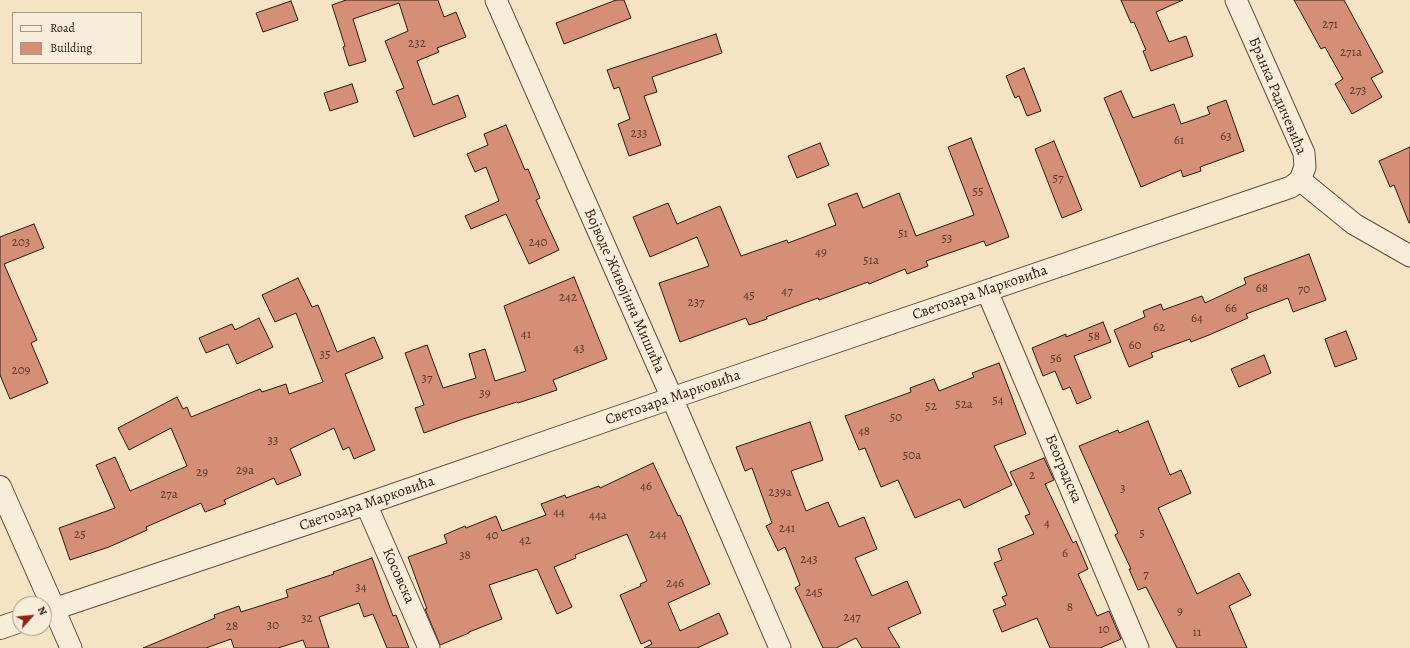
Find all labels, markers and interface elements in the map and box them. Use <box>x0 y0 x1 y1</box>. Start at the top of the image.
legend <box>12 12 142 64</box>
house number: 271 <box>1322 17 1338 33</box>
text: Road <box>50 20 75 36</box>
street label: Бранка Радичевића <box>1244 35 1310 157</box>
house number: 232 <box>408 36 426 52</box>
text: Building <box>50 40 92 56</box>
house number: 271a <box>1340 45 1362 61</box>
house number: 273 <box>1349 83 1367 99</box>
house number: 233 <box>631 126 647 142</box>
house number: 63 <box>1220 129 1232 145</box>
house number: 61 <box>1174 133 1184 149</box>
house number: 57 <box>1052 171 1064 187</box>
house number: 55 <box>972 184 984 200</box>
street label: Војводе Живојина Мишића <box>580 206 668 376</box>
house number: 51 <box>898 226 908 242</box>
house number: 53 <box>942 231 952 247</box>
house number: 203 <box>12 235 30 251</box>
house number: 240 <box>529 235 547 251</box>
house number: 49 <box>815 245 827 261</box>
house number: 51a <box>863 253 879 269</box>
street label: Светозара Марковића <box>910 261 1050 325</box>
house number: 68 <box>1256 281 1268 297</box>
house number: 70 <box>1298 282 1310 298</box>
house number: 47 <box>781 284 793 300</box>
house number: 45 <box>743 288 755 304</box>
house number: 242 <box>559 290 577 306</box>
house number: 237 <box>687 295 705 311</box>
house number: 66 <box>1225 301 1237 317</box>
house number: 64 <box>1191 311 1203 327</box>
house number: 62 <box>1153 320 1165 336</box>
house number: 41 <box>521 327 531 343</box>
house number: 58 <box>1088 329 1100 345</box>
house number: 60 <box>1129 338 1141 354</box>
house number: 43 <box>573 341 585 357</box>
house number: 35 <box>320 347 330 363</box>
house number: 56 <box>1050 351 1062 367</box>
house number: 209 <box>11 363 31 379</box>
street label: Светозара Марковића <box>603 366 743 430</box>
house number: 37 <box>422 371 432 387</box>
house number: 39 <box>479 386 491 402</box>
house number: 54 <box>992 393 1004 409</box>
house number: 52a <box>955 397 973 413</box>
house number: 52 <box>925 399 937 415</box>
house number: 50 <box>890 410 902 426</box>
house number: 48 <box>858 424 870 440</box>
street label: Београдска <box>1041 432 1085 506</box>
house number: 33 <box>268 433 278 449</box>
house number: 50a <box>903 448 921 464</box>
house number: 29a <box>236 463 254 479</box>
house number: 29 <box>196 465 208 481</box>
house number: 2 <box>1029 468 1035 484</box>
street label: Светозара Марковића <box>297 472 437 536</box>
house number: 46 <box>640 479 652 495</box>
house number: 3 <box>1120 481 1126 497</box>
house number: 239a <box>768 485 792 501</box>
house number: 27a <box>160 487 178 503</box>
house number: 44 <box>553 505 565 521</box>
house number: 44a <box>589 508 607 524</box>
house number: 4 <box>1044 516 1050 532</box>
house number: 241 <box>779 521 795 537</box>
house number: 5 <box>1139 526 1145 542</box>
house number: 25 <box>74 527 86 543</box>
house number: 244 <box>649 527 667 543</box>
house number: 40 <box>486 528 498 544</box>
house number: 42 <box>519 533 531 549</box>
street label: Косовска <box>378 546 418 606</box>
house number: 6 <box>1062 546 1068 562</box>
house number: 38 <box>459 548 471 564</box>
house number: 243 <box>800 552 818 568</box>
house number: 7 <box>1143 567 1149 583</box>
house number: 246 <box>666 576 684 592</box>
house number: 34 <box>355 580 367 596</box>
house number: 245 <box>805 585 823 601</box>
north arrow <box>12 596 52 636</box>
house number: 8 <box>1067 600 1073 616</box>
text: N <box>34 604 51 618</box>
house number: 9 <box>1177 604 1183 620</box>
house number: 247 <box>843 610 861 626</box>
house number: 32 <box>301 611 313 627</box>
house number: 30 <box>267 618 279 634</box>
house number: 28 <box>226 619 238 635</box>
house number: 10 <box>1098 622 1110 638</box>
house number: 11 <box>1193 625 1201 641</box>

